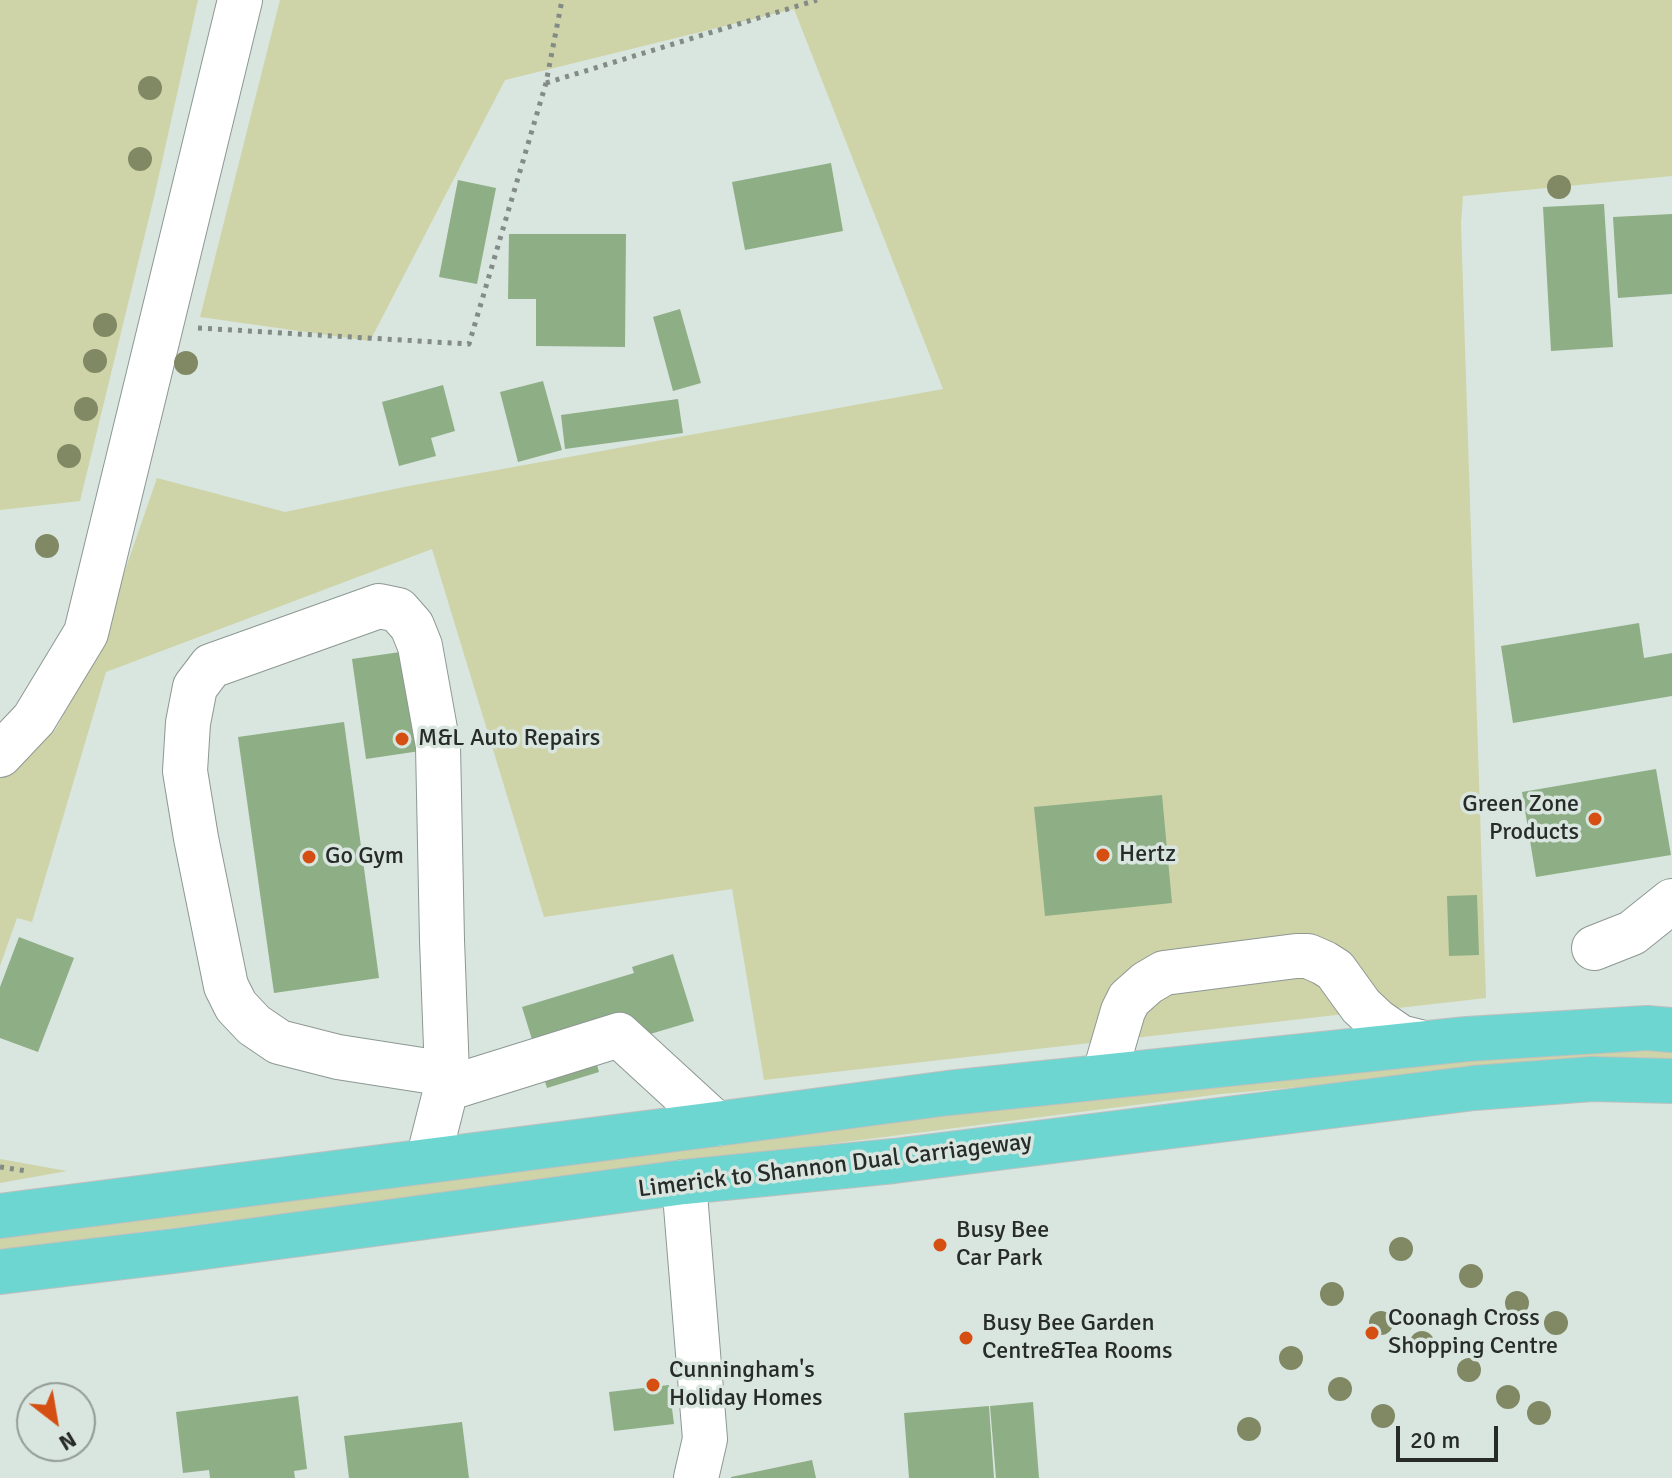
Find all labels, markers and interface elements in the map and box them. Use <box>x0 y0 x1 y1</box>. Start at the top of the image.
place label: M&L Auto Repairs <box>418 725 600 753</box>
marker: M&L Auto Repairs <box>393 730 411 748</box>
place label: Green Zone Products <box>1462 791 1579 847</box>
marker: Green Zone Products <box>1586 810 1604 828</box>
place label: Hertz <box>1119 841 1176 869</box>
place label: Go Gym <box>325 843 404 871</box>
marker: Hertz <box>1094 846 1112 864</box>
marker: Go Gym <box>300 848 318 866</box>
street label: Limerick to Shannon Dual Carriageway <box>636 1128 1034 1204</box>
place label: Busy Bee Car Park <box>956 1217 1049 1273</box>
marker: Busy Bee Car Park <box>931 1236 949 1254</box>
place label: Coonagh Cross Shopping Centre <box>1388 1305 1558 1361</box>
place label: Busy Bee Garden Centre&Tea Rooms <box>982 1310 1172 1366</box>
marker: Coonagh Cross Shopping Centre <box>1363 1324 1381 1342</box>
marker: Busy Bee Garden Centre&Tea Rooms <box>957 1329 975 1347</box>
place label: Cunningham's Holiday Homes <box>669 1357 822 1413</box>
marker: Cunningham's Holiday Homes <box>644 1376 662 1394</box>
north arrow <box>16 1382 96 1462</box>
scale bar <box>1400 1410 1502 1460</box>
text: 20 m <box>1410 1425 1460 1455</box>
text: N <box>54 1426 81 1457</box>

